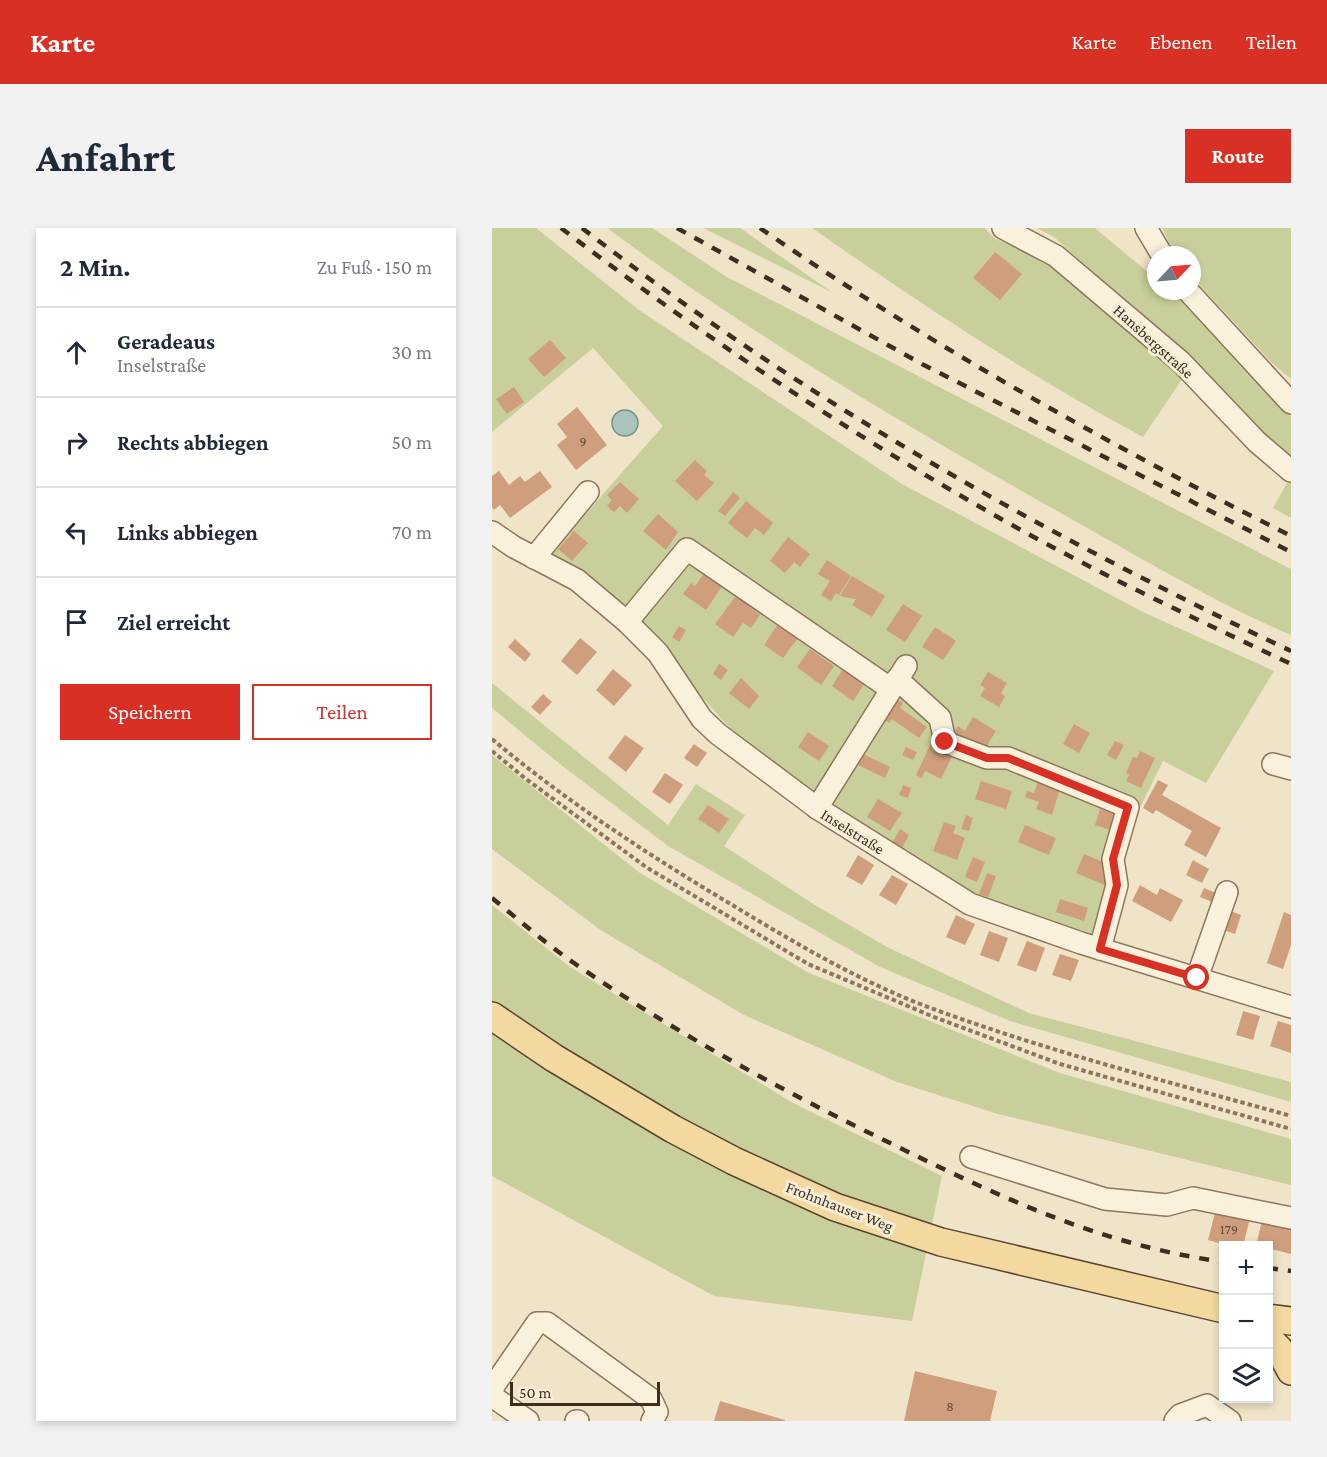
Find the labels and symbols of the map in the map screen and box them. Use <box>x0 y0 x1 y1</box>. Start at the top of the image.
north arrow <box>1147 246 1201 300</box>
street label: Hansbergstraße <box>1110 301 1197 382</box>
house number: 9 <box>579 433 587 449</box>
route end <box>931 728 957 754</box>
street label: Inselstraße <box>818 805 887 858</box>
route start <box>1183 964 1209 990</box>
street label: Frohnhauser Weg <box>783 1178 896 1236</box>
house number: 179 <box>1220 1221 1238 1237</box>
scale bar <box>510 1379 660 1406</box>
house number: 8 <box>946 1398 954 1414</box>

